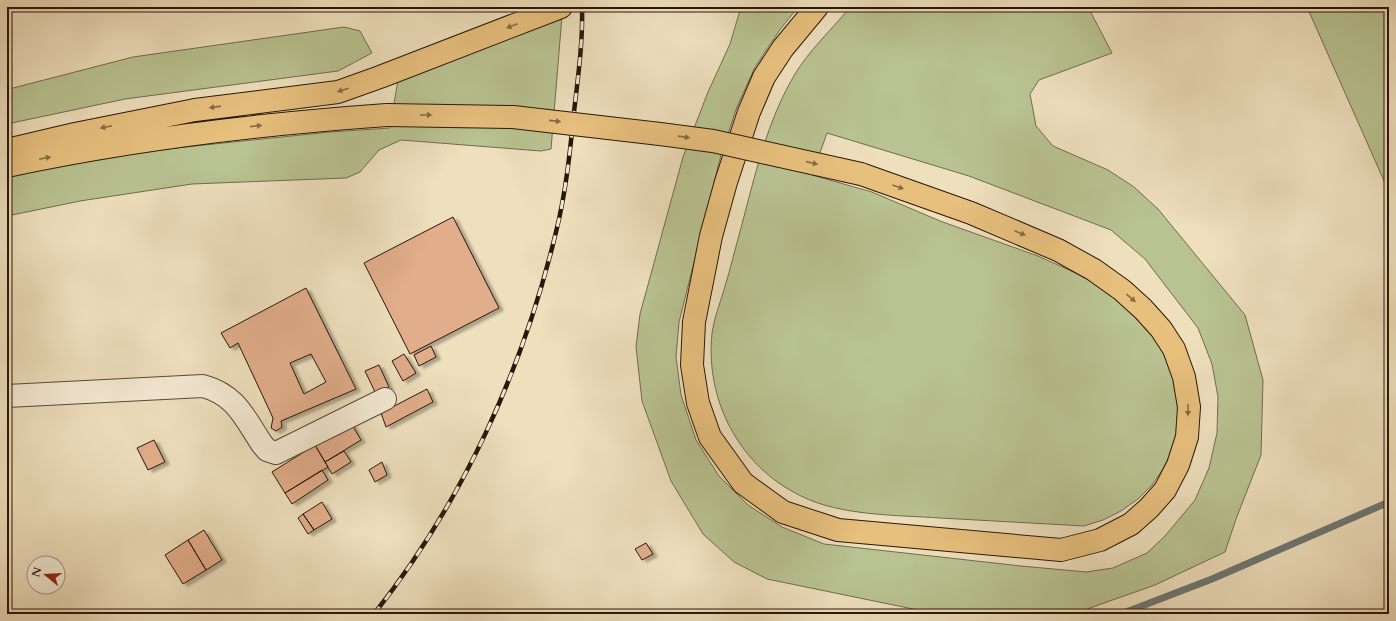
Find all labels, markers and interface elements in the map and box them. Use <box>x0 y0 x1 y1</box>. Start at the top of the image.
one-way arrow <box>506 24 518 30</box>
one-way arrow <box>337 87 349 93</box>
one-way arrow <box>208 104 221 110</box>
one-way arrow <box>420 112 433 118</box>
one-way arrow <box>549 118 561 125</box>
one-way arrow <box>250 122 262 129</box>
one-way arrow <box>100 125 112 131</box>
one-way arrow <box>678 134 690 140</box>
one-way arrow <box>39 154 51 160</box>
one-way arrow <box>806 160 818 166</box>
one-way arrow <box>893 184 905 190</box>
one-way arrow <box>1014 230 1026 236</box>
one-way arrow <box>1126 294 1137 303</box>
one-way arrow <box>1185 404 1191 417</box>
north arrow <box>26 555 66 595</box>
text: N <box>28 565 46 579</box>

